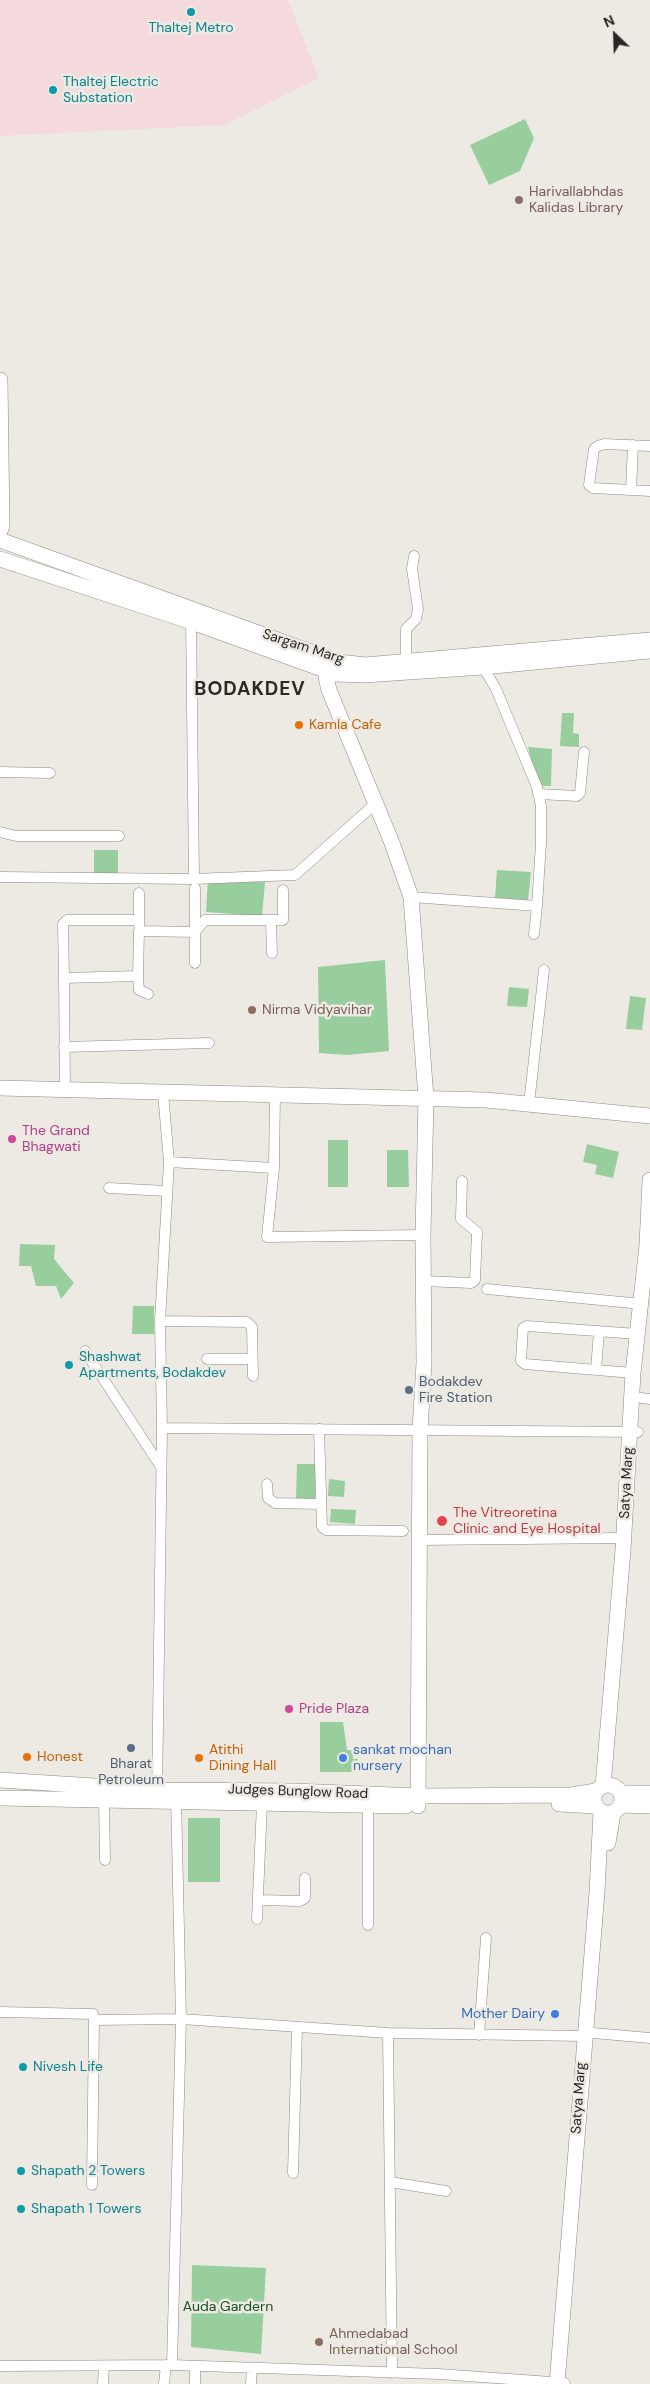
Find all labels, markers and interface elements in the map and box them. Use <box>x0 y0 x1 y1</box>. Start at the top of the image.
marker: Thaltej Metro <box>185 6 197 18</box>
north arrow <box>590 10 640 60</box>
text: N <box>601 11 617 32</box>
place label: Thaltej Metro <box>148 20 234 36</box>
place label: Thaltej Electric Substation <box>63 74 159 106</box>
marker: Thaltej Electric Substation <box>47 84 59 96</box>
place label: Harivallabhdas Kalidas Library <box>529 184 623 216</box>
marker: Harivallabhdas Kalidas Library <box>513 194 525 206</box>
street label: Sargam Marg <box>260 626 346 668</box>
district label: BODAKDEV <box>193 679 307 701</box>
place label: Kamla Cafe <box>309 717 382 733</box>
marker: Kamla Cafe <box>293 719 305 731</box>
place label: Nirma Vidyavihar <box>262 1002 372 1018</box>
marker: Nirma Vidyavihar <box>246 1004 258 1016</box>
place label: The Grand Bhagwati <box>22 1123 90 1156</box>
marker: The Grand Bhagwati <box>6 1133 18 1145</box>
place label: Shashwat Apartments, Bodakdev <box>79 1349 226 1381</box>
marker: Shashwat Apartments, Bodakdev <box>63 1359 75 1371</box>
place label: Bodakdev Fire Station <box>419 1374 493 1406</box>
marker: Bodakdev Fire Station <box>403 1384 415 1396</box>
street label: Satya Marg <box>617 1447 637 1519</box>
place label: The Vitreoretina Clinic and Eye Hospital <box>453 1505 601 1538</box>
marker: The Vitreoretina Clinic and Eye Hospital <box>435 1514 449 1528</box>
place label: Pride Plaza <box>299 1701 369 1717</box>
marker: Pride Plaza <box>283 1703 295 1715</box>
marker: Bharat Petroleum <box>125 1742 137 1754</box>
place label: Atithi Dining Hall <box>209 1742 276 1774</box>
place label: sankat mochan nursery <box>353 1742 452 1774</box>
place label: Honest <box>37 1749 83 1765</box>
marker: Honest <box>21 1751 33 1763</box>
marker: Atithi Dining Hall <box>193 1752 205 1764</box>
marker: sankat mochan nursery <box>337 1752 349 1764</box>
place label: Bharat Petroleum <box>98 1756 164 1788</box>
street label: Judges Bunglow Road <box>227 1781 369 1803</box>
place label: Mother Dairy <box>461 2006 545 2022</box>
marker: Mother Dairy <box>549 2008 561 2020</box>
place label: Nivesh Life <box>33 2059 103 2075</box>
marker: Nivesh Life <box>17 2061 29 2073</box>
street label: Satya Marg <box>568 2062 590 2134</box>
place label: Shapath 2 Towers <box>31 2163 145 2179</box>
marker: Shapath 2 Towers <box>15 2165 27 2177</box>
place label: Shapath 1 Towers <box>31 2201 142 2217</box>
marker: Shapath 1 Towers <box>15 2203 27 2215</box>
park label: Auda Gardern <box>183 2299 273 2315</box>
place label: Ahmedabad International School <box>329 2326 458 2358</box>
marker: Ahmedabad International School <box>313 2336 325 2348</box>

